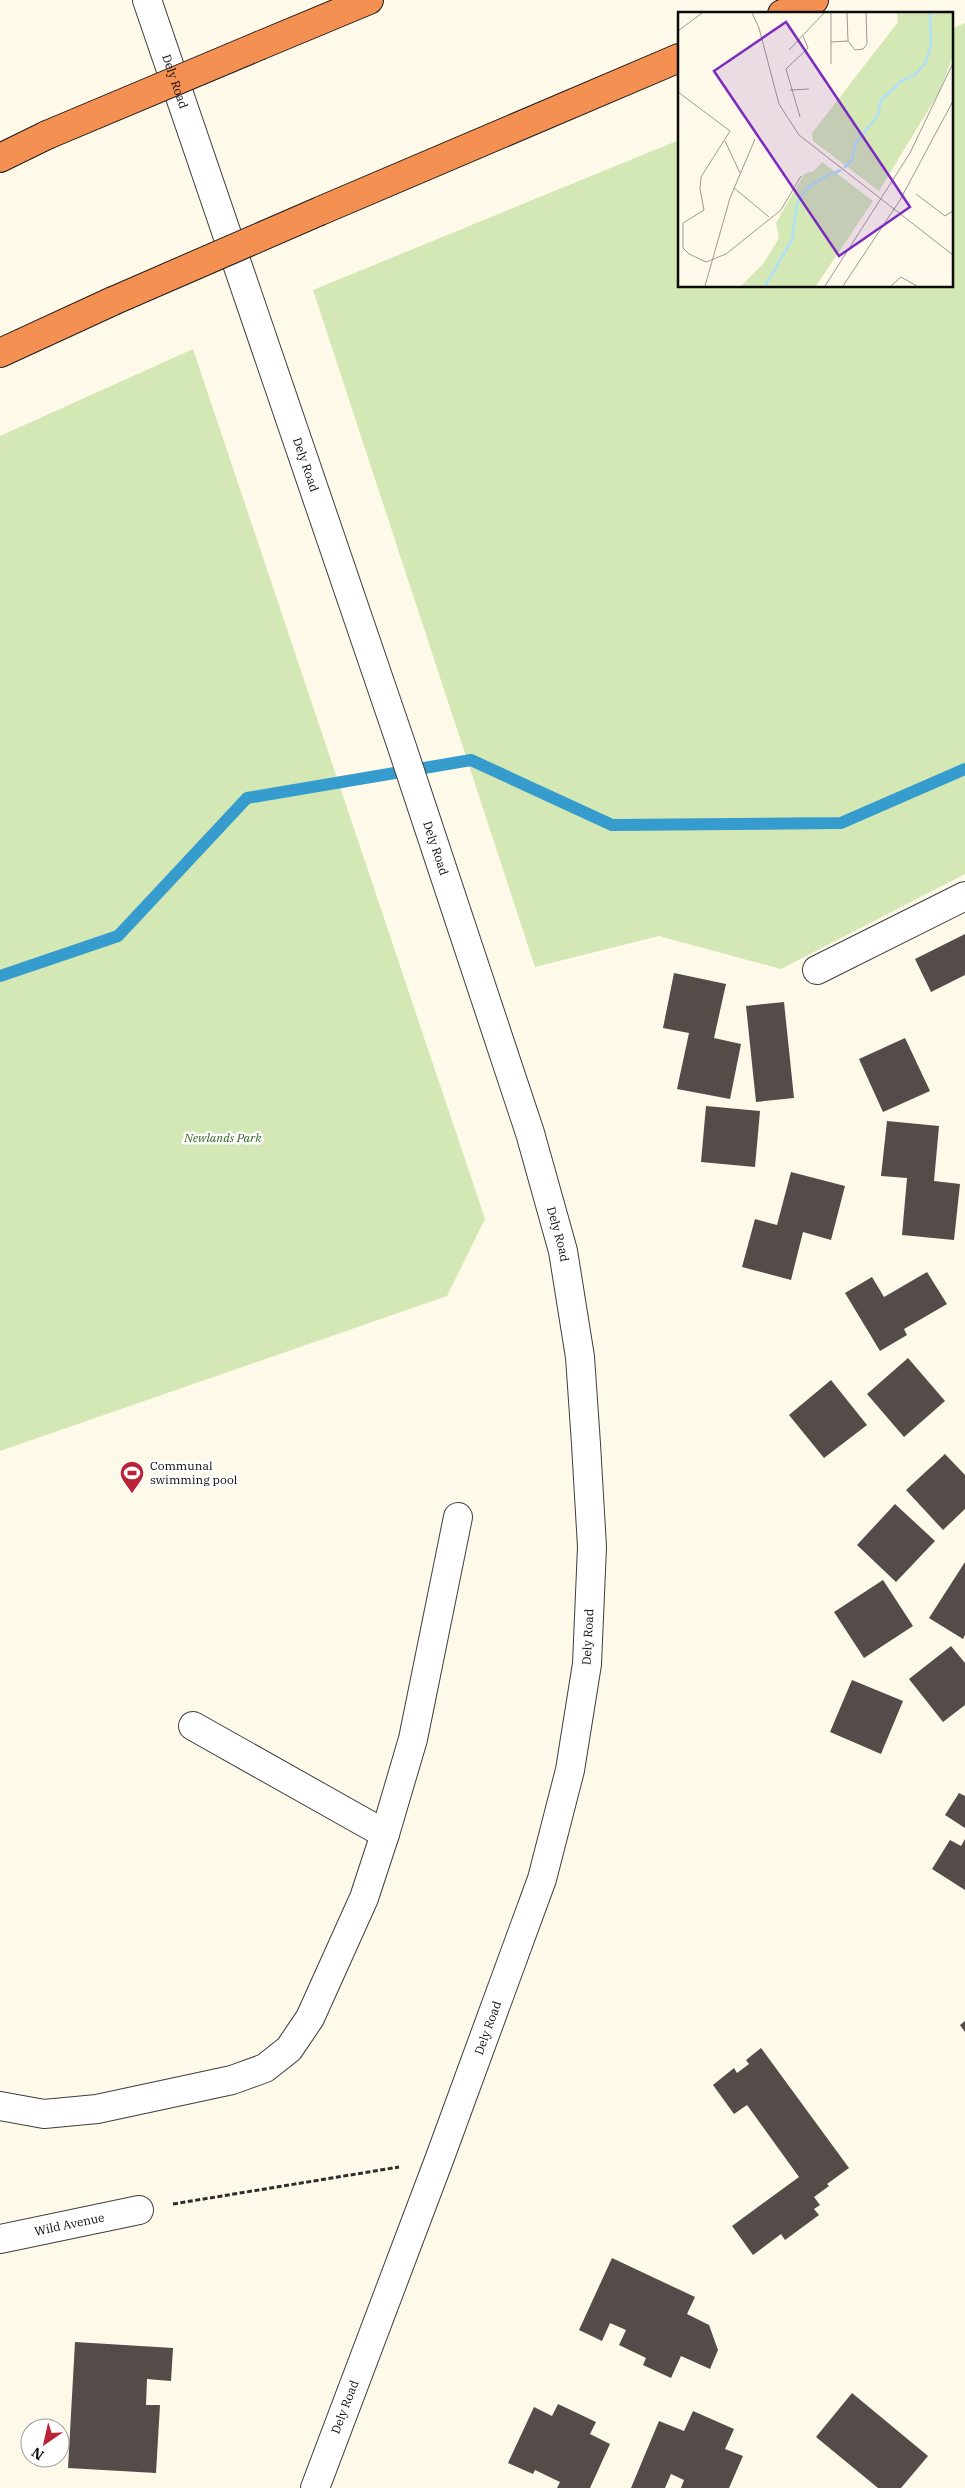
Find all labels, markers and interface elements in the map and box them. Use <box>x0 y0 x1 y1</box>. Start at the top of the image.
inset map <box>678 12 952 288</box>
street label: Dely Road <box>159 52 191 110</box>
street label: Dely Road <box>290 435 322 494</box>
street label: Dely Road <box>420 819 452 877</box>
park label: Newlands Park <box>183 1130 262 1145</box>
street label: Dely Road <box>544 1205 573 1263</box>
place label: Communal swimming pool <box>150 1458 238 1487</box>
sports icon: Communal swimming pool <box>119 1460 145 1494</box>
street label: Dely Road <box>579 1608 596 1665</box>
street label: Dely Road <box>471 1999 504 2057</box>
street label: Wild Avenue <box>33 2209 106 2239</box>
street label: Dely Road <box>327 2378 362 2436</box>
north arrow <box>20 2418 70 2468</box>
text: N <box>28 2443 47 2464</box>

